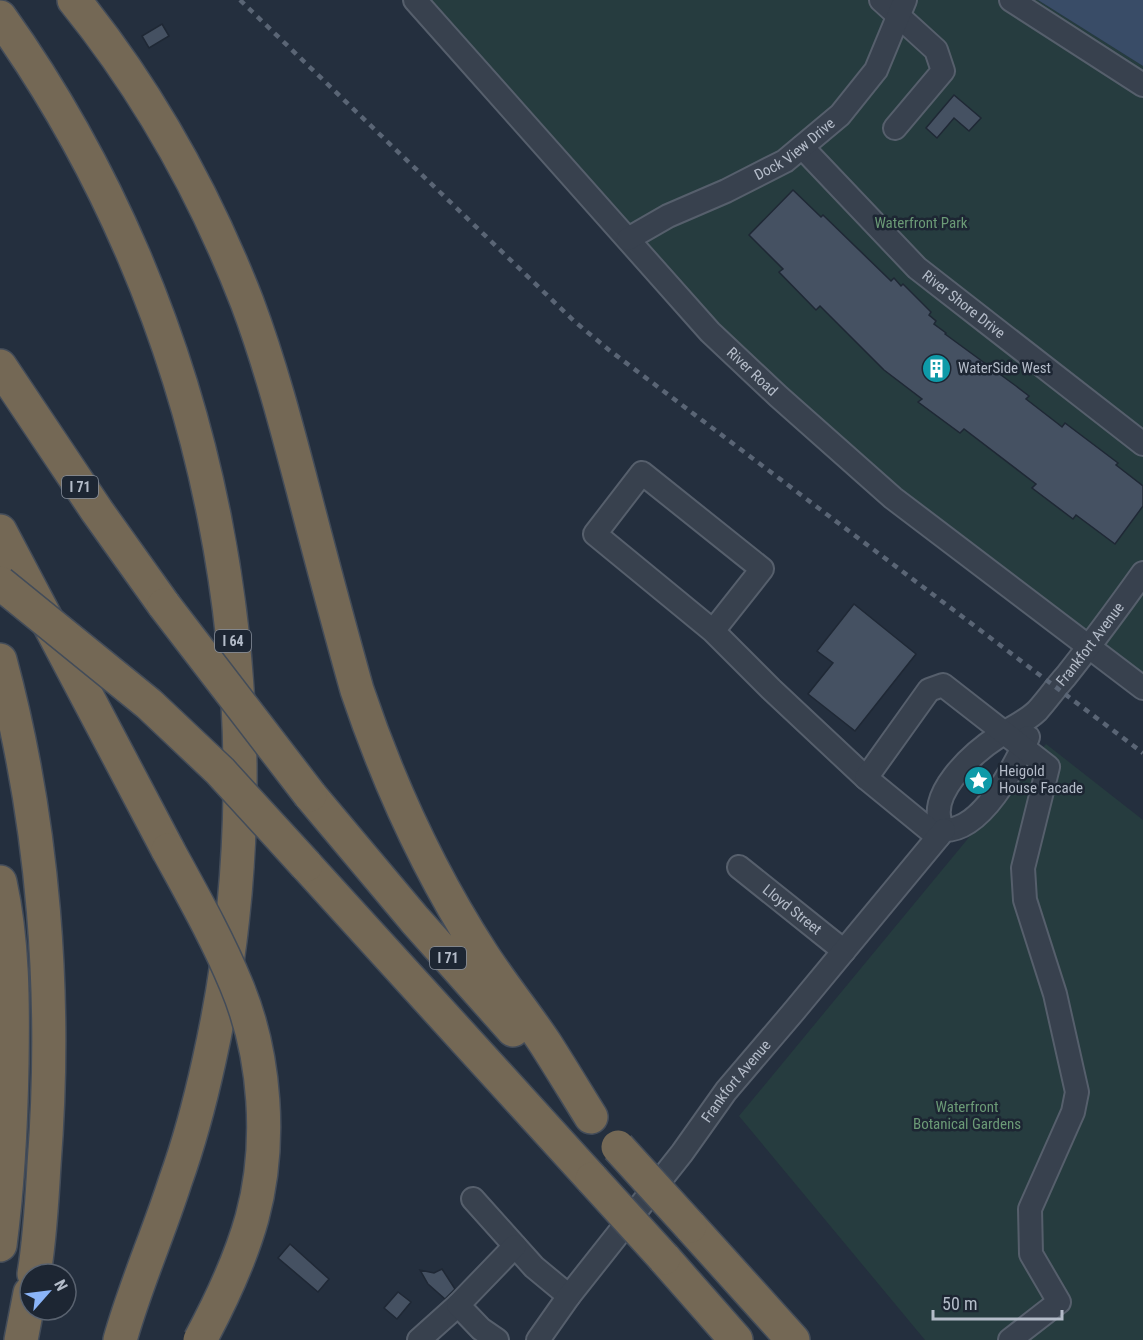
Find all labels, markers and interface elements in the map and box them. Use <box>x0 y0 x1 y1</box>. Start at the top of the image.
street label: Dock View Drive <box>751 114 838 184</box>
park label: Waterfront Park <box>874 214 968 232</box>
street label: River Shore Drive <box>919 266 1009 342</box>
street label: River Road <box>723 344 781 400</box>
building icon: WaterSide West <box>921 352 953 384</box>
place label: WaterSide West <box>958 359 1051 377</box>
road number: I 71 <box>62 476 98 498</box>
street label: Frankfort Avenue <box>1052 599 1128 690</box>
road number: I 64 <box>215 630 251 652</box>
place label: Heigold House Facade <box>999 762 1083 797</box>
place icon: Heigold House Facade <box>962 764 994 796</box>
street label: Lloyd Street <box>759 881 825 938</box>
road number: I 71 <box>430 947 466 969</box>
street label: Frankfort Avenue <box>698 1036 775 1126</box>
park label: Waterfront Botanical Gardens <box>913 1098 1021 1133</box>
north arrow <box>18 1262 78 1322</box>
text: N <box>50 1276 71 1294</box>
scale bar <box>933 1283 1062 1321</box>
text: 50 m <box>942 1293 977 1314</box>

